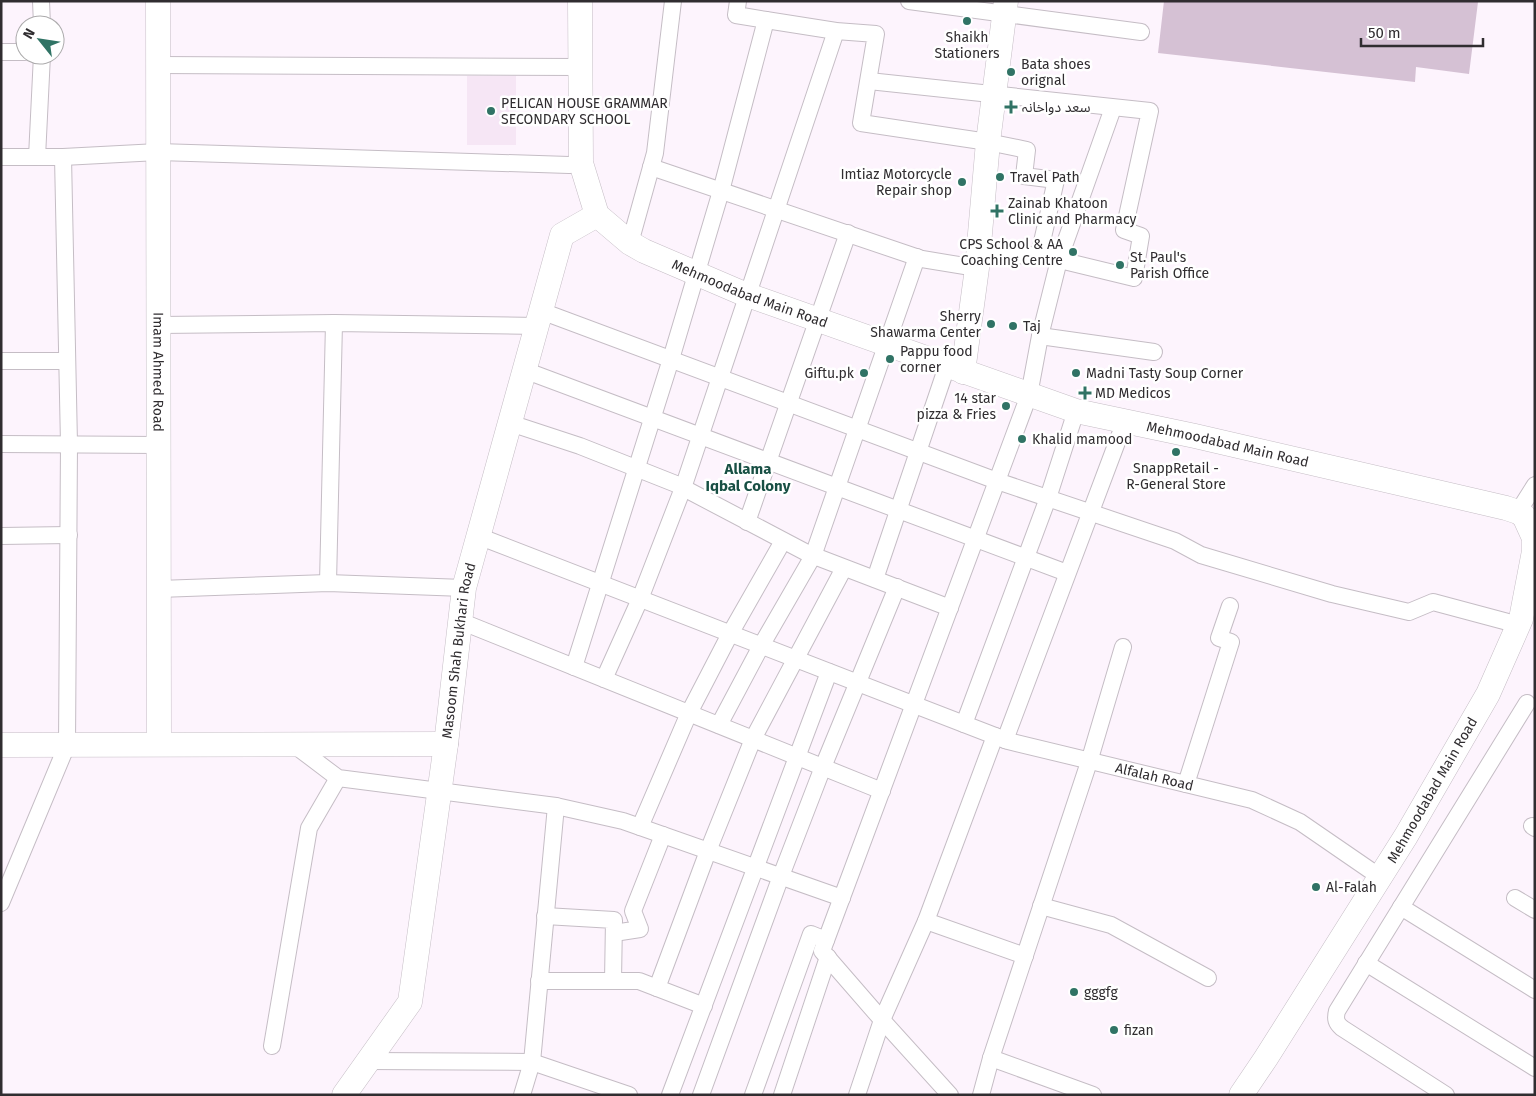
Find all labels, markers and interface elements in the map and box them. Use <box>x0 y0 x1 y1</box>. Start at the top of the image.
north arrow <box>15 15 65 65</box>
marker: Shaikh Stationers <box>961 15 973 27</box>
scale bar <box>1361 15 1484 47</box>
text: 50 m <box>1368 24 1401 42</box>
text: N <box>19 25 39 42</box>
place label: Shaikh Stationers <box>935 29 1000 62</box>
place label: Bata shoes orignal <box>1021 56 1091 89</box>
marker: Bata shoes orignal <box>1005 66 1017 78</box>
place label: PELICAN HOUSE GRAMMAR SECONDARY SCHOOL <box>501 95 668 128</box>
place label: سعد دواخانہ <box>1022 99 1091 116</box>
marker: سعد دواخانہ <box>1004 100 1018 114</box>
marker: PELICAN HOUSE GRAMMAR SECONDARY SCHOOL <box>485 105 497 117</box>
place label: Imtiaz Motorcycle Repair shop <box>840 166 952 199</box>
place label: Travel Path <box>1010 169 1080 186</box>
marker: Travel Path <box>994 171 1006 183</box>
marker: Imtiaz Motorcycle Repair shop <box>956 176 968 188</box>
place label: Zainab Khatoon Clinic and Pharmacy <box>1008 195 1137 228</box>
marker: Zainab Khatoon Clinic and Pharmacy <box>990 204 1004 218</box>
place label: CPS School & AA Coaching Centre <box>959 236 1063 269</box>
marker: CPS School & AA Coaching Centre <box>1067 246 1079 258</box>
place label: St. Paul's Parish Office <box>1130 249 1209 282</box>
street label: Mehmoodabad Main Road <box>669 256 830 332</box>
marker: St. Paul's Parish Office <box>1114 259 1126 271</box>
place label: Sherry Shawarma Center <box>870 308 982 341</box>
street label: Imam Ahmed Road <box>149 312 167 432</box>
marker: Sherry Shawarma Center <box>985 318 997 330</box>
place label: Taj <box>1023 318 1041 335</box>
marker: Taj <box>1007 320 1019 332</box>
place label: Pappu food corner <box>900 343 973 376</box>
marker: Pappu food corner <box>884 353 896 365</box>
place label: Giftu.pk <box>804 365 855 382</box>
place label: Madni Tasty Soup Corner <box>1086 365 1244 382</box>
marker: Giftu.pk <box>858 367 870 379</box>
marker: Madni Tasty Soup Corner <box>1070 367 1082 379</box>
place label: MD Medicos <box>1095 385 1171 402</box>
marker: MD Medicos <box>1079 387 1091 399</box>
place label: 14 star pizza & Fries <box>917 390 997 423</box>
marker: 14 star pizza & Fries <box>1000 400 1012 412</box>
street label: Mehmoodabad Main Road <box>1145 418 1310 471</box>
place label: Khalid mamood <box>1032 431 1132 448</box>
marker: Khalid mamood <box>1016 433 1028 445</box>
marker: SnappRetail - R-General Store <box>1170 446 1182 458</box>
district label: Allama Iqbal Colony <box>706 460 791 495</box>
place label: SnappRetail - R-General Store <box>1126 460 1226 493</box>
street label: Masoom Shah Bukhari Road <box>439 561 480 739</box>
street label: Mehmoodabad Main Road <box>1384 714 1481 866</box>
street label: Alfalah Road <box>1114 759 1195 795</box>
place label: Al-Falah <box>1326 879 1377 896</box>
marker: Al-Falah <box>1310 881 1322 893</box>
place label: gggfg <box>1084 984 1119 1001</box>
marker: gggfg <box>1068 986 1080 998</box>
place label: fizan <box>1124 1022 1154 1039</box>
marker: fizan <box>1108 1024 1120 1036</box>

